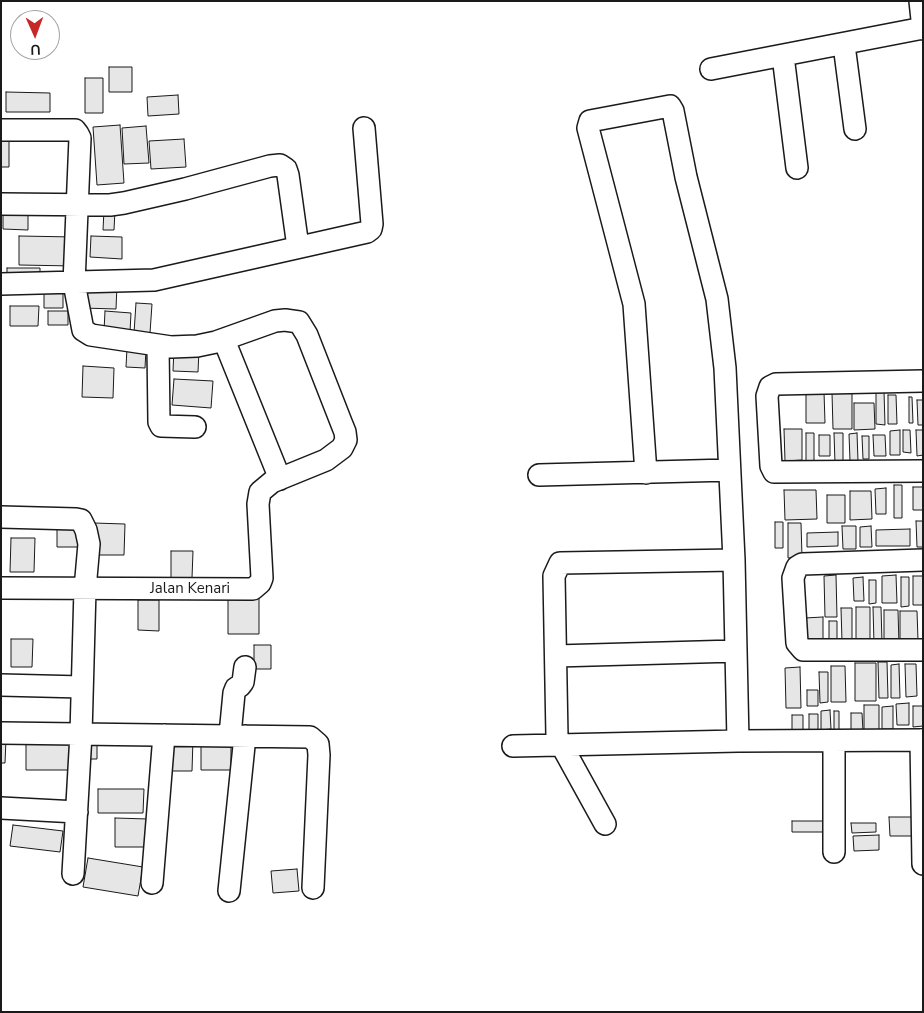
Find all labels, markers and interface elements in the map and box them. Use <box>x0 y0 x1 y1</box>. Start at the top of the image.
north arrow <box>10 10 60 60</box>
text: U <box>30 40 41 59</box>
street label: Jalan Kenari <box>150 580 230 598</box>

